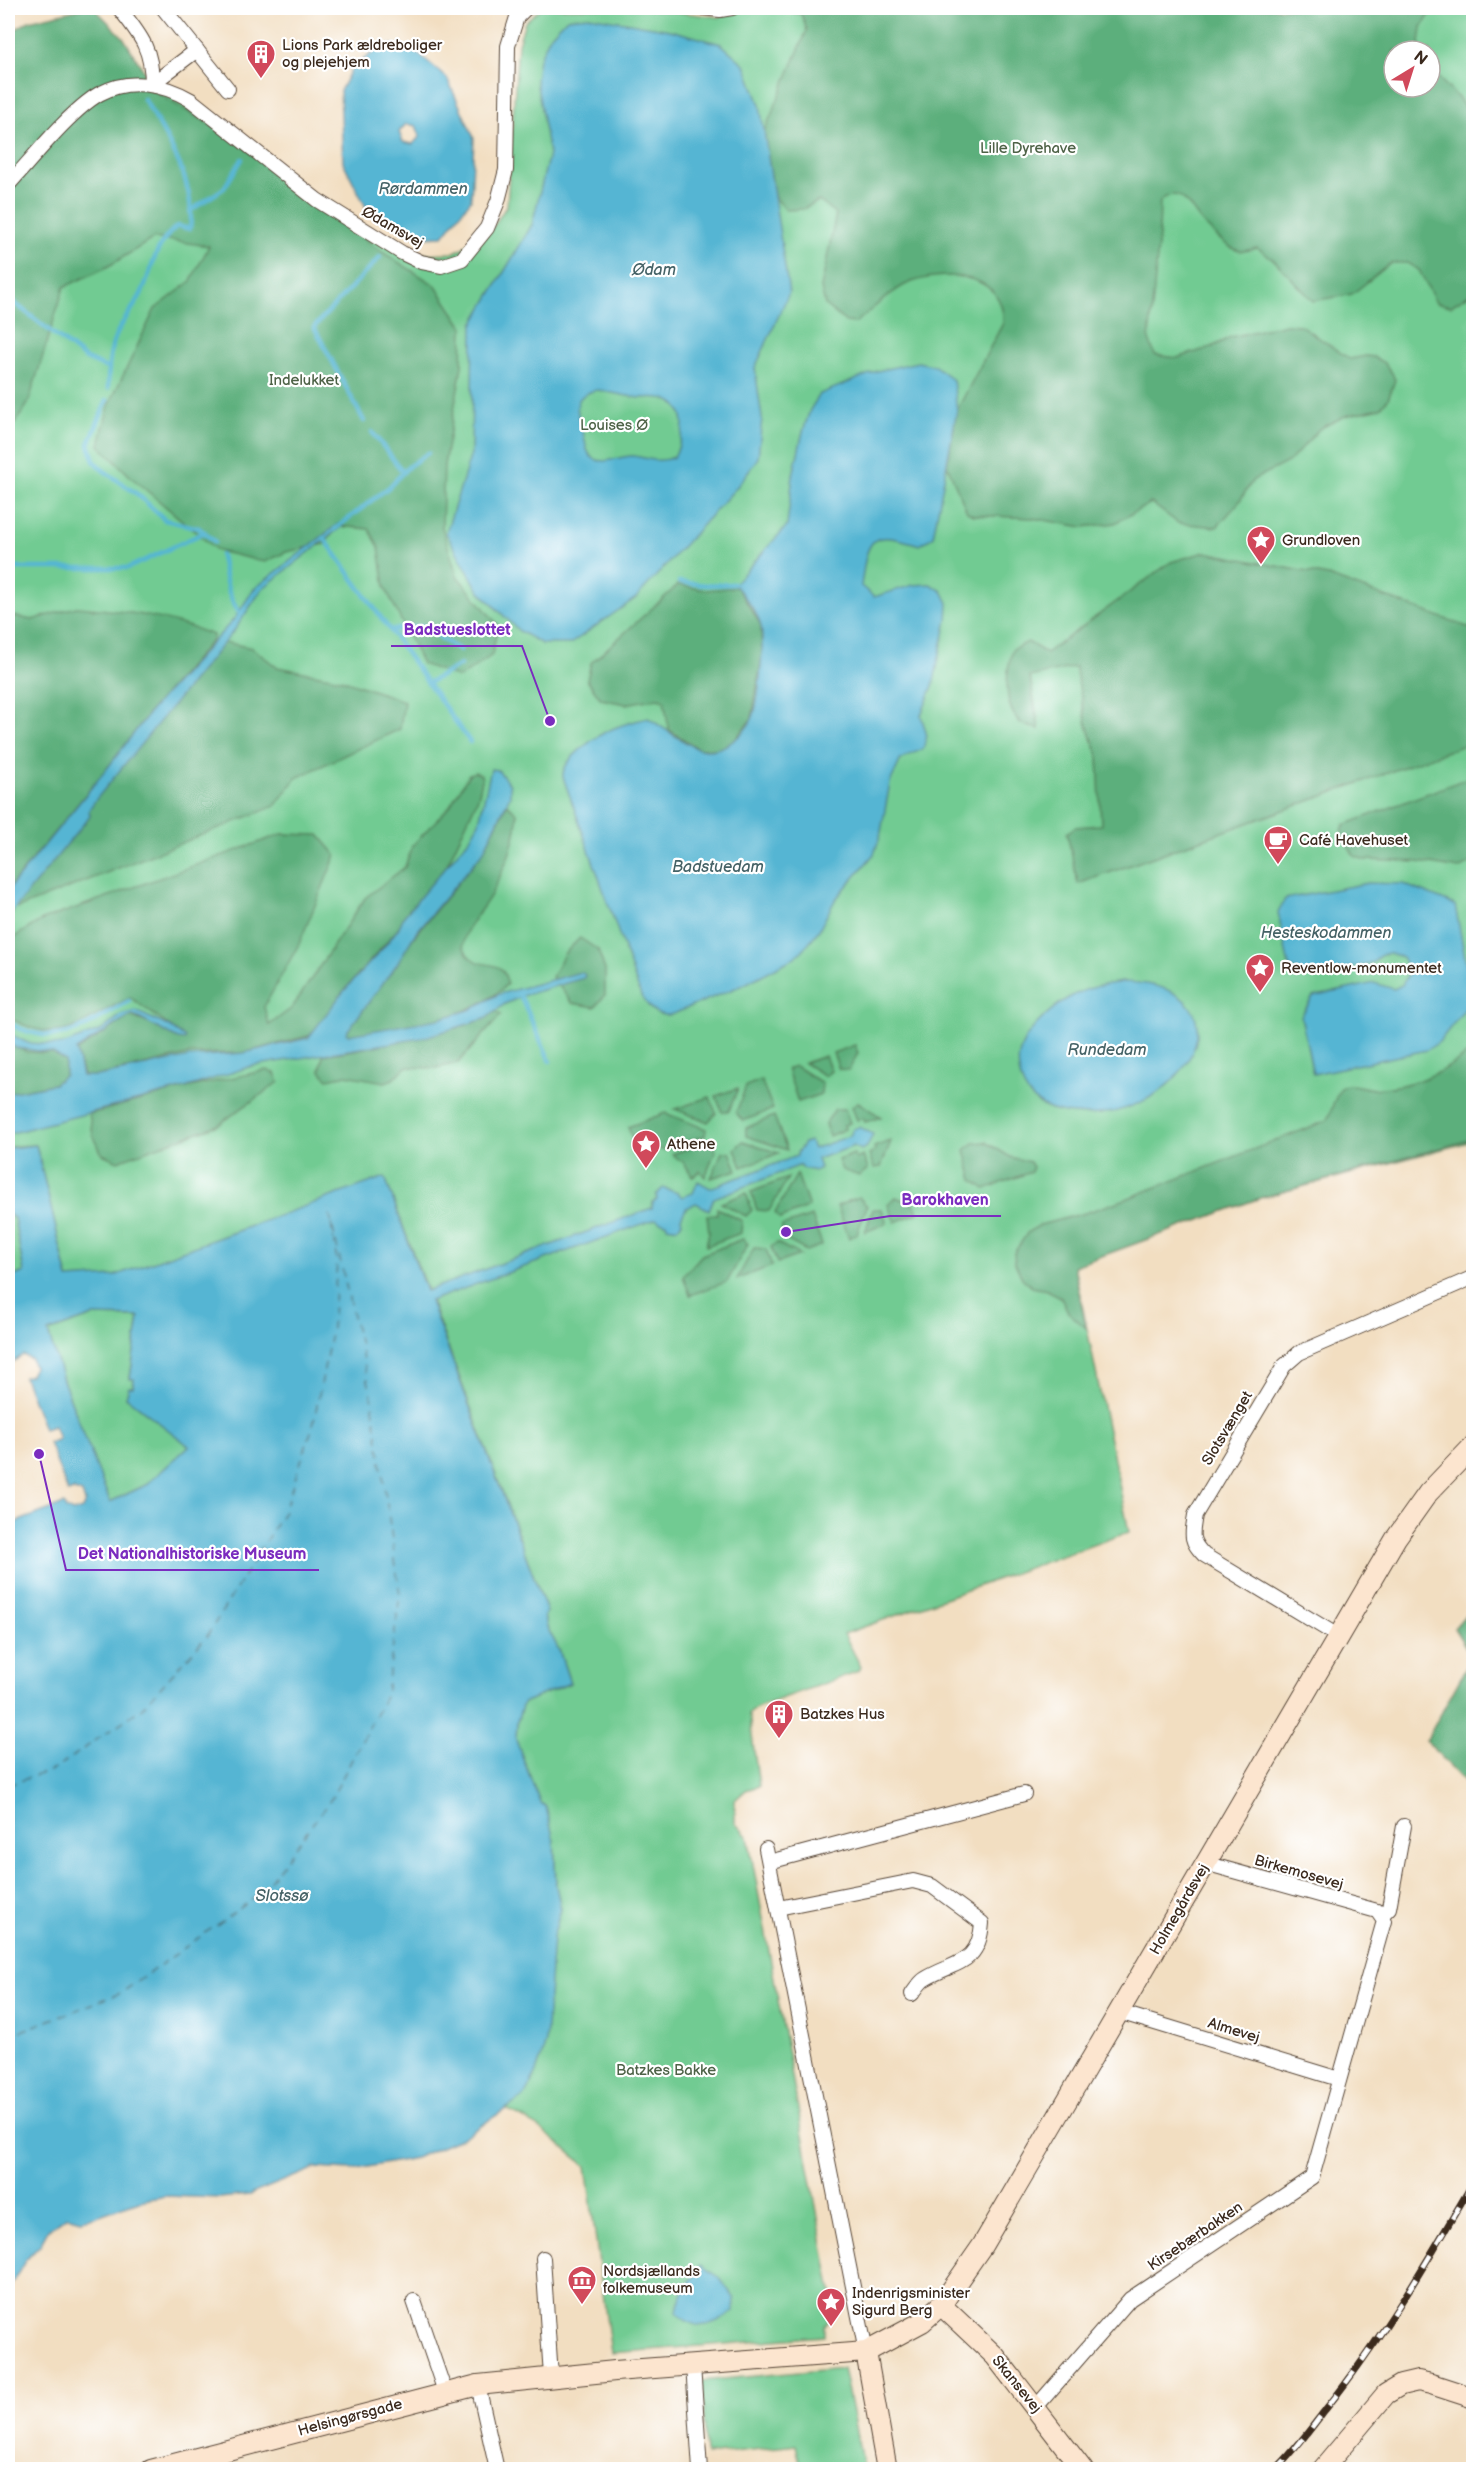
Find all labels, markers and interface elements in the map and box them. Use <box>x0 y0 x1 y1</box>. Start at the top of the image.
place label: Lions Park ældreboliger og plejehjem <box>282 36 443 72</box>
building icon: Lions Park ældreboliger og plejehjem <box>245 38 277 80</box>
north arrow <box>1382 39 1442 99</box>
text: N <box>1410 47 1431 70</box>
park label: Lille Dyrehave <box>980 139 1076 158</box>
water label: Rørdammen <box>378 180 468 199</box>
street label: Ødamsvej <box>359 202 427 253</box>
water label: Ødam <box>631 261 676 280</box>
park label: Indelukket <box>269 371 340 390</box>
park label: Louises Ø <box>580 416 648 435</box>
place icon: Grundloven <box>1245 524 1277 566</box>
place label: Grundloven <box>1282 531 1360 550</box>
callout: Badstueslottet <box>391 612 522 646</box>
text: Badstueslottet <box>403 621 511 640</box>
cafe icon: Café Havehuset <box>1262 824 1294 866</box>
place label: Café Havehuset <box>1299 831 1409 850</box>
water label: Badstuedam <box>672 858 764 877</box>
water label: Hesteskodammen <box>1261 924 1391 943</box>
place icon: Reventlow-monumentet <box>1244 952 1276 994</box>
place label: Reventlow-monumentet <box>1281 959 1442 978</box>
water label: Rundedam <box>1067 1041 1147 1060</box>
place icon: Athene <box>630 1128 662 1170</box>
place label: Athene <box>667 1135 715 1154</box>
callout: Barokhaven <box>890 1182 1001 1216</box>
text: Barokhaven <box>901 1191 989 1210</box>
street label: Slotsvænget <box>1198 1387 1257 1469</box>
callout: Det Nationalhistoriske Museum <box>66 1536 319 1570</box>
text: Det Nationalhistoriske Museum <box>78 1545 306 1564</box>
building icon: Batzkes Hus <box>763 1698 795 1740</box>
place label: Batzkes Hus <box>800 1705 885 1724</box>
street label: Birkemosevej <box>1252 1851 1346 1894</box>
street label: Holmegårdsvej <box>1146 1860 1213 1958</box>
water label: Slotssø <box>255 1887 309 1906</box>
street label: Almevej <box>1206 2014 1262 2047</box>
park label: Batzkes Bakke <box>616 2061 716 2080</box>
street label: Kirsebærbakken <box>1144 2198 1246 2275</box>
place label: Nordsjællands folkemuseum <box>603 2262 700 2298</box>
museum icon: Nordsjællands folkemuseum <box>566 2264 598 2306</box>
place label: Indenrigsminister Sigurd Berg <box>852 2284 970 2320</box>
place icon: Indenrigsminister Sigurd Berg <box>815 2286 847 2328</box>
street label: Skansevej <box>988 2352 1046 2417</box>
street label: Helsingørsgade <box>296 2394 404 2441</box>

